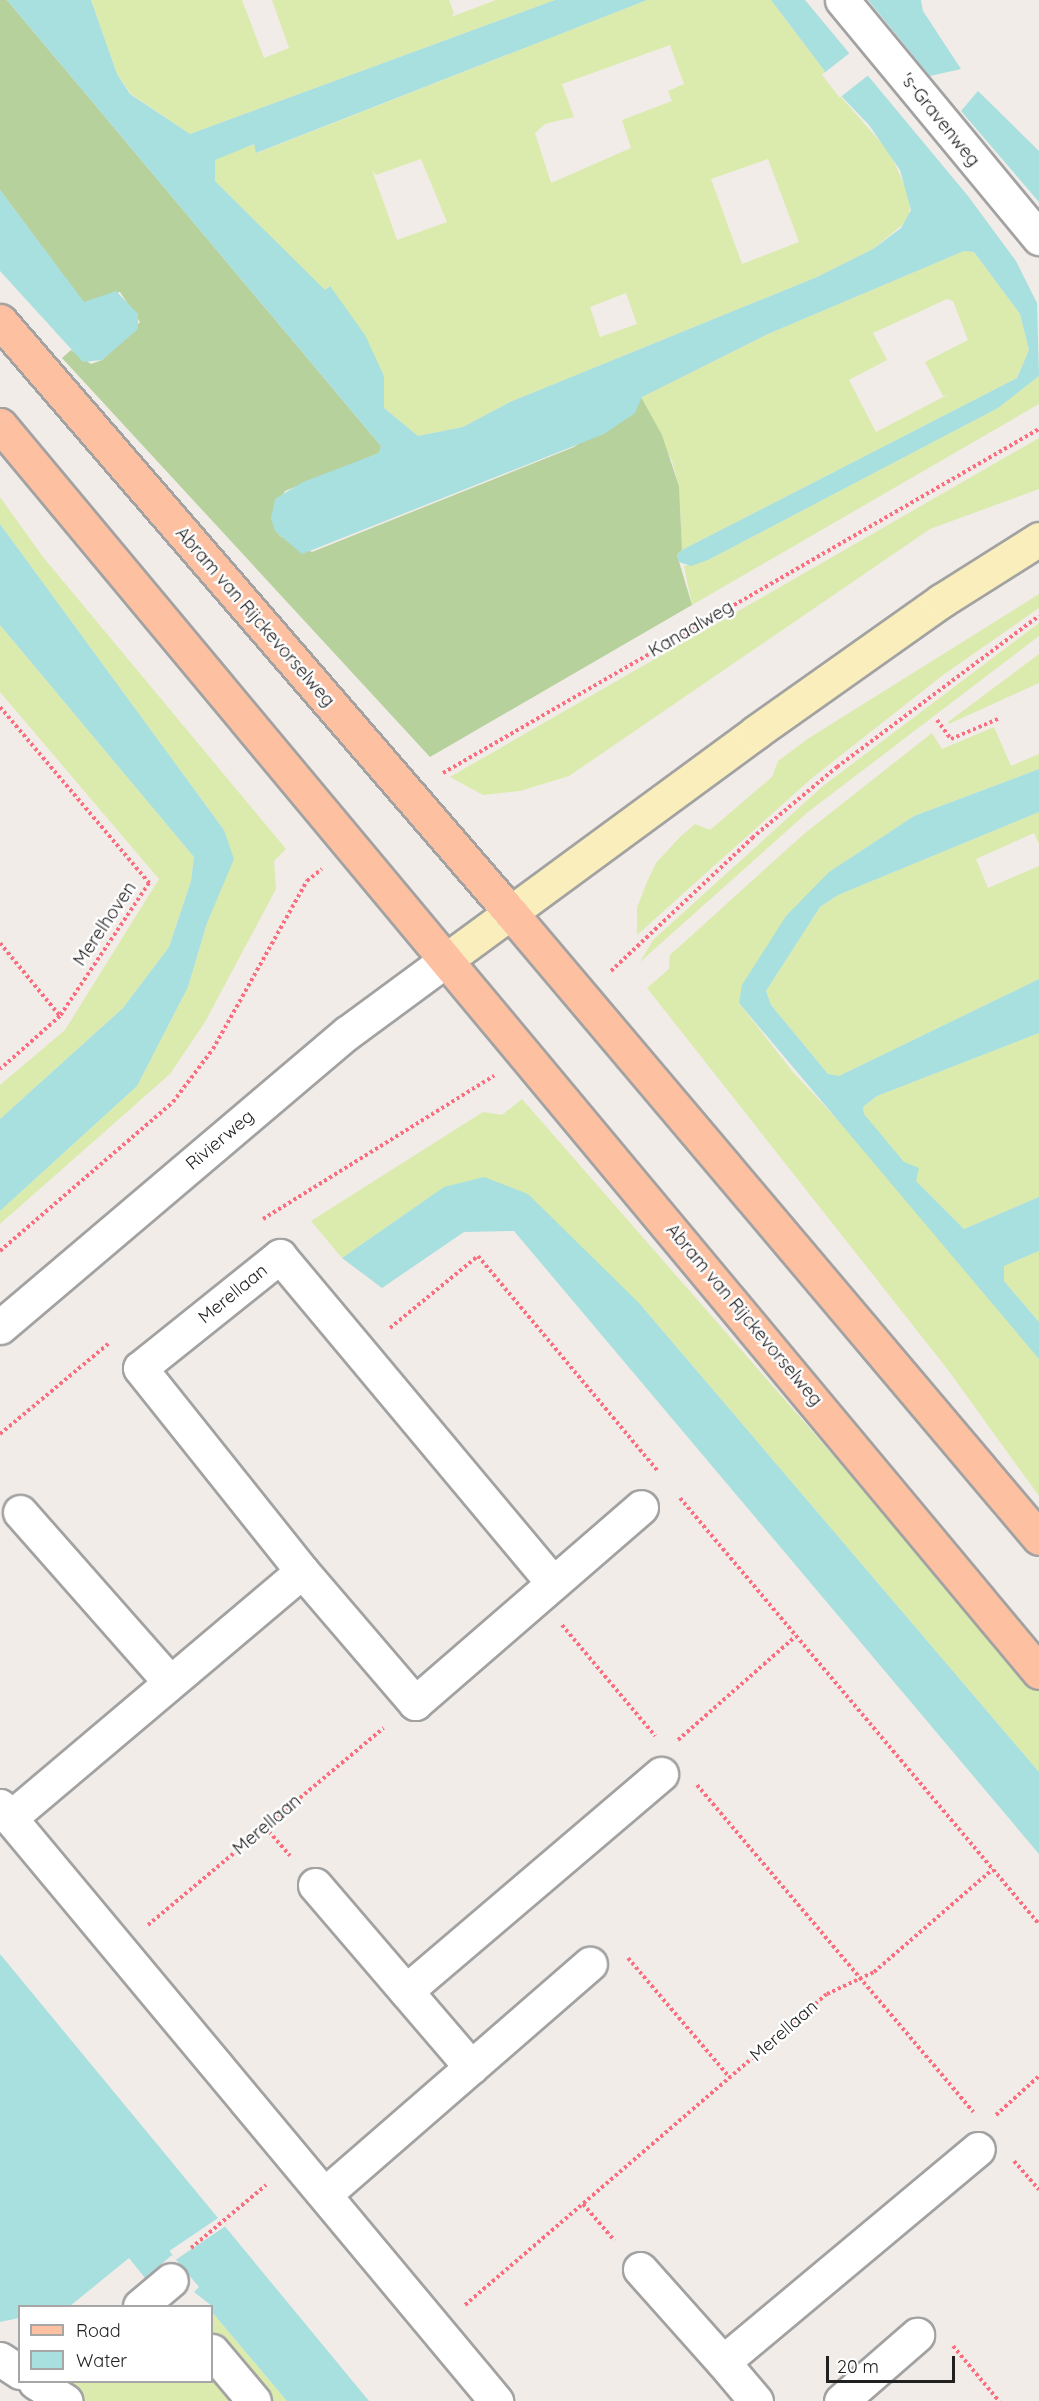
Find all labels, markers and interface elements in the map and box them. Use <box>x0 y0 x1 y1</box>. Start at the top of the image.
street label: 's-Gravenweg <box>896 69 984 171</box>
street label: Abram van Rijckevorselweg <box>171 523 339 711</box>
street label: Kanaalweg <box>645 596 737 662</box>
street label: Merelhoven <box>69 878 141 970</box>
street label: Rivierweg <box>182 1105 258 1175</box>
street label: Abram van Rijckevorselweg <box>661 1220 827 1410</box>
street label: Merellaan <box>194 1260 272 1328</box>
street label: Merellaan <box>228 1790 306 1860</box>
street label: Merellaan <box>746 1996 822 2066</box>
legend <box>18 2305 213 2383</box>
text: Road <box>76 2319 121 2342</box>
scale bar <box>829 2344 958 2382</box>
text: Water <box>76 2349 127 2372</box>
text: 20 m <box>837 2355 879 2378</box>

